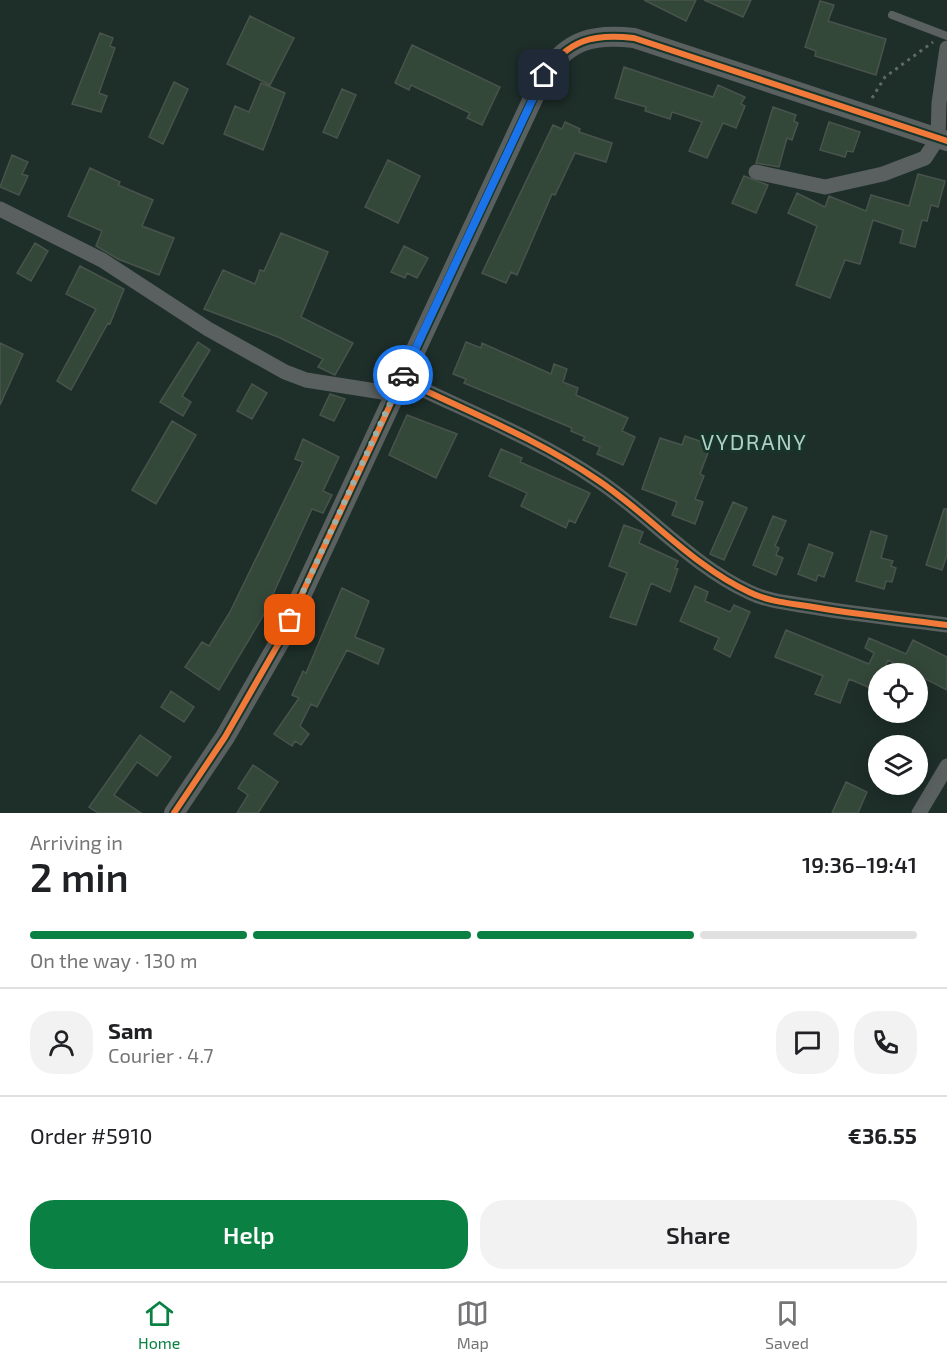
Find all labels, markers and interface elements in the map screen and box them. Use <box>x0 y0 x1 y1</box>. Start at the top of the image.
pin <box>518 49 569 100</box>
icon: home <box>527 58 560 91</box>
courier <box>373 345 433 405</box>
icon: car <box>387 359 420 392</box>
district label: VYDRANY <box>701 428 807 454</box>
pin <box>264 594 315 645</box>
icon: bag <box>273 603 306 636</box>
map controls <box>868 663 928 795</box>
button: locate <box>868 663 928 723</box>
button: layers <box>868 735 928 795</box>
text: Arriving in <box>30 830 123 854</box>
text: 19:36–19:41 <box>802 851 917 877</box>
text: 2 min <box>30 853 129 900</box>
text: On the way · 130 m <box>30 948 197 972</box>
button: person <box>30 1011 93 1074</box>
button: chat <box>776 1011 839 1074</box>
button: phone <box>854 1011 917 1074</box>
text: Sam <box>108 1017 153 1043</box>
text: Courier · 4.7 <box>108 1043 214 1067</box>
text: Order #5910 <box>30 1122 152 1148</box>
text: €36.55 <box>848 1122 917 1148</box>
button: Help <box>30 1200 468 1269</box>
button: Share <box>480 1200 917 1269</box>
tab: Home <box>138 1297 180 1352</box>
tab: Map <box>456 1297 489 1352</box>
tab: Saved <box>765 1297 809 1352</box>

